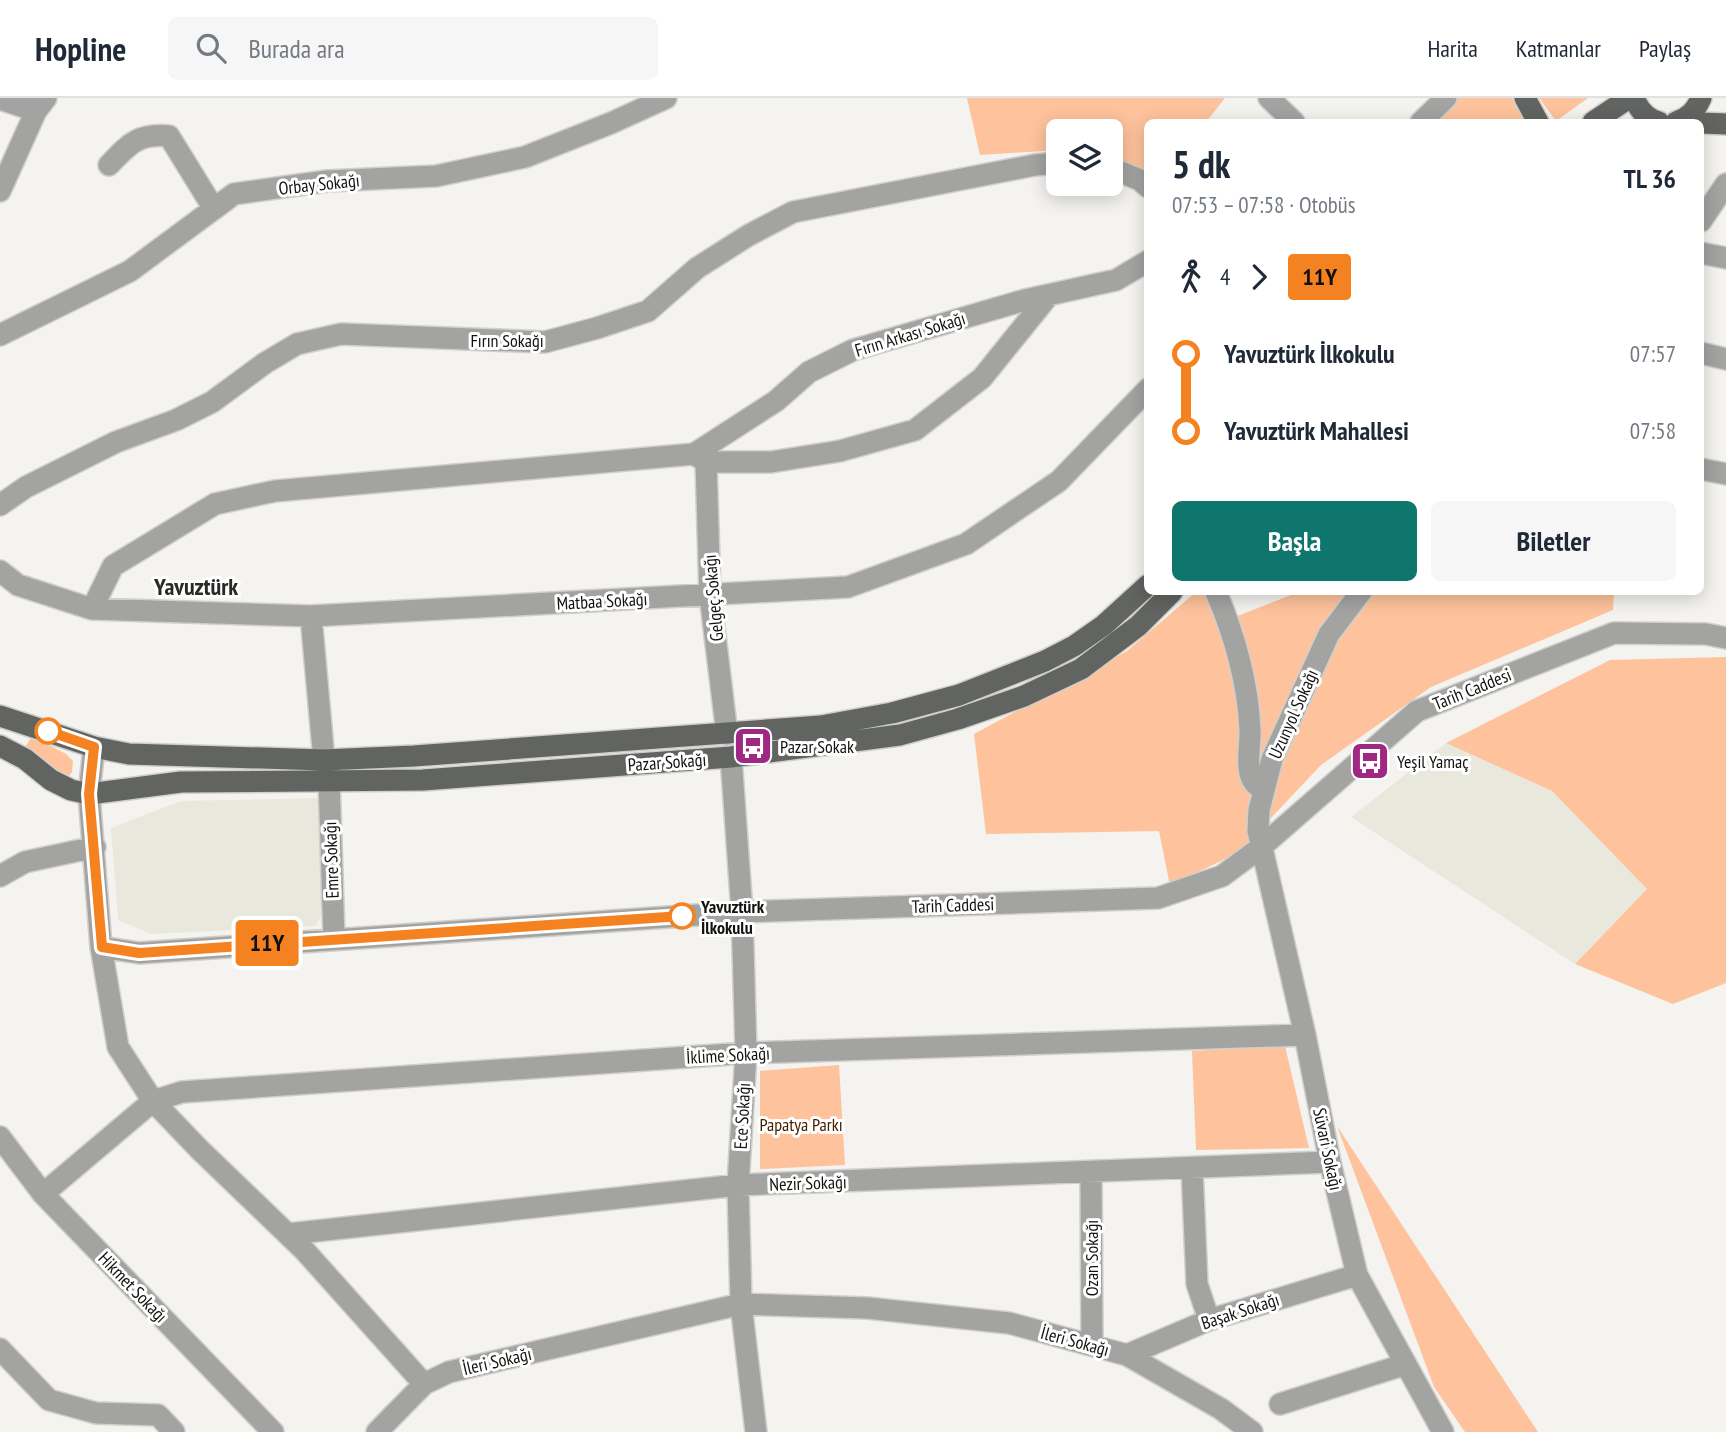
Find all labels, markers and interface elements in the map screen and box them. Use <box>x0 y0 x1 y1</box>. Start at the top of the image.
search box <box>168 17 658 80</box>
text: Hopline <box>35 27 126 70</box>
icon: search <box>192 29 230 67</box>
text: Burada ara <box>248 32 345 65</box>
text: Harita <box>1427 33 1478 64</box>
text: Katmanlar <box>1516 33 1601 64</box>
text: Paylaş <box>1639 33 1691 64</box>
map controls <box>1046 119 1123 196</box>
button: layers <box>1046 119 1123 196</box>
text: 5 dk <box>1172 139 1231 188</box>
text: TL 36 <box>1624 162 1676 195</box>
street label: Orbay Sokağı <box>277 168 361 200</box>
text: 07:53 – 07:58 · Otobüs <box>1172 190 1356 219</box>
icon: walk <box>1172 258 1210 296</box>
icon: forward <box>1240 258 1278 296</box>
text: 11Y <box>1302 261 1337 292</box>
text: 4 <box>1220 262 1230 291</box>
street label: Fırın Arkası Sokağı <box>852 306 968 362</box>
street label: Fırın Sokağı <box>470 329 544 352</box>
text: Yavuztürk İlkokulu <box>1224 337 1395 370</box>
text: 07:57 <box>1630 339 1676 368</box>
text: Yavuztürk Mahallesi <box>1224 414 1409 447</box>
text: 07:58 <box>1630 416 1676 445</box>
button: Başla <box>1172 501 1417 581</box>
button: Biletler <box>1431 501 1676 581</box>
street label: Gelgeç Sokağı <box>698 554 728 642</box>
district label: Yavuztürk <box>153 571 238 602</box>
street label: Matbaa Sokağı <box>556 587 648 615</box>
street label: Tarih Caddesi <box>1429 663 1515 715</box>
street label: Uzunyol Sokağı <box>1263 666 1323 762</box>
unlabelled marker <box>35 718 61 744</box>
bus stop icon: Pazar Sokak <box>732 725 774 767</box>
place label: Pazar Sokak <box>780 735 854 758</box>
bus stop icon: Yeşil Yamaç <box>1349 740 1391 782</box>
street label: Pazar Sokağı <box>627 748 707 776</box>
place label: Yeşil Yamaç <box>1397 750 1469 773</box>
street label: Emre Sokağı <box>318 821 344 899</box>
street label: Tarih Caddesi <box>911 892 995 918</box>
place label: Yavuztürk İlkokulu <box>700 895 765 939</box>
marker: Yavuztürk İlkokulu <box>669 903 695 929</box>
line badge: 11Y <box>227 920 307 966</box>
text: 11Y <box>250 927 284 958</box>
street label: İklime Sokağı <box>686 1041 770 1069</box>
street label: Ece Sokağı <box>729 1082 755 1150</box>
street label: Süvari Sokağı <box>1308 1106 1348 1192</box>
park label: Papatya Parkı <box>759 1113 843 1136</box>
street label: Nezir Sokağı <box>769 1170 847 1196</box>
street label: Ozan Sokağı <box>1080 1220 1103 1296</box>
street label: Hikmet Sokağı <box>94 1247 172 1327</box>
street label: Başak Sokağı <box>1198 1288 1282 1334</box>
street label: İleri Sokağı <box>1038 1321 1112 1361</box>
street label: İleri Sokağı <box>460 1342 534 1380</box>

